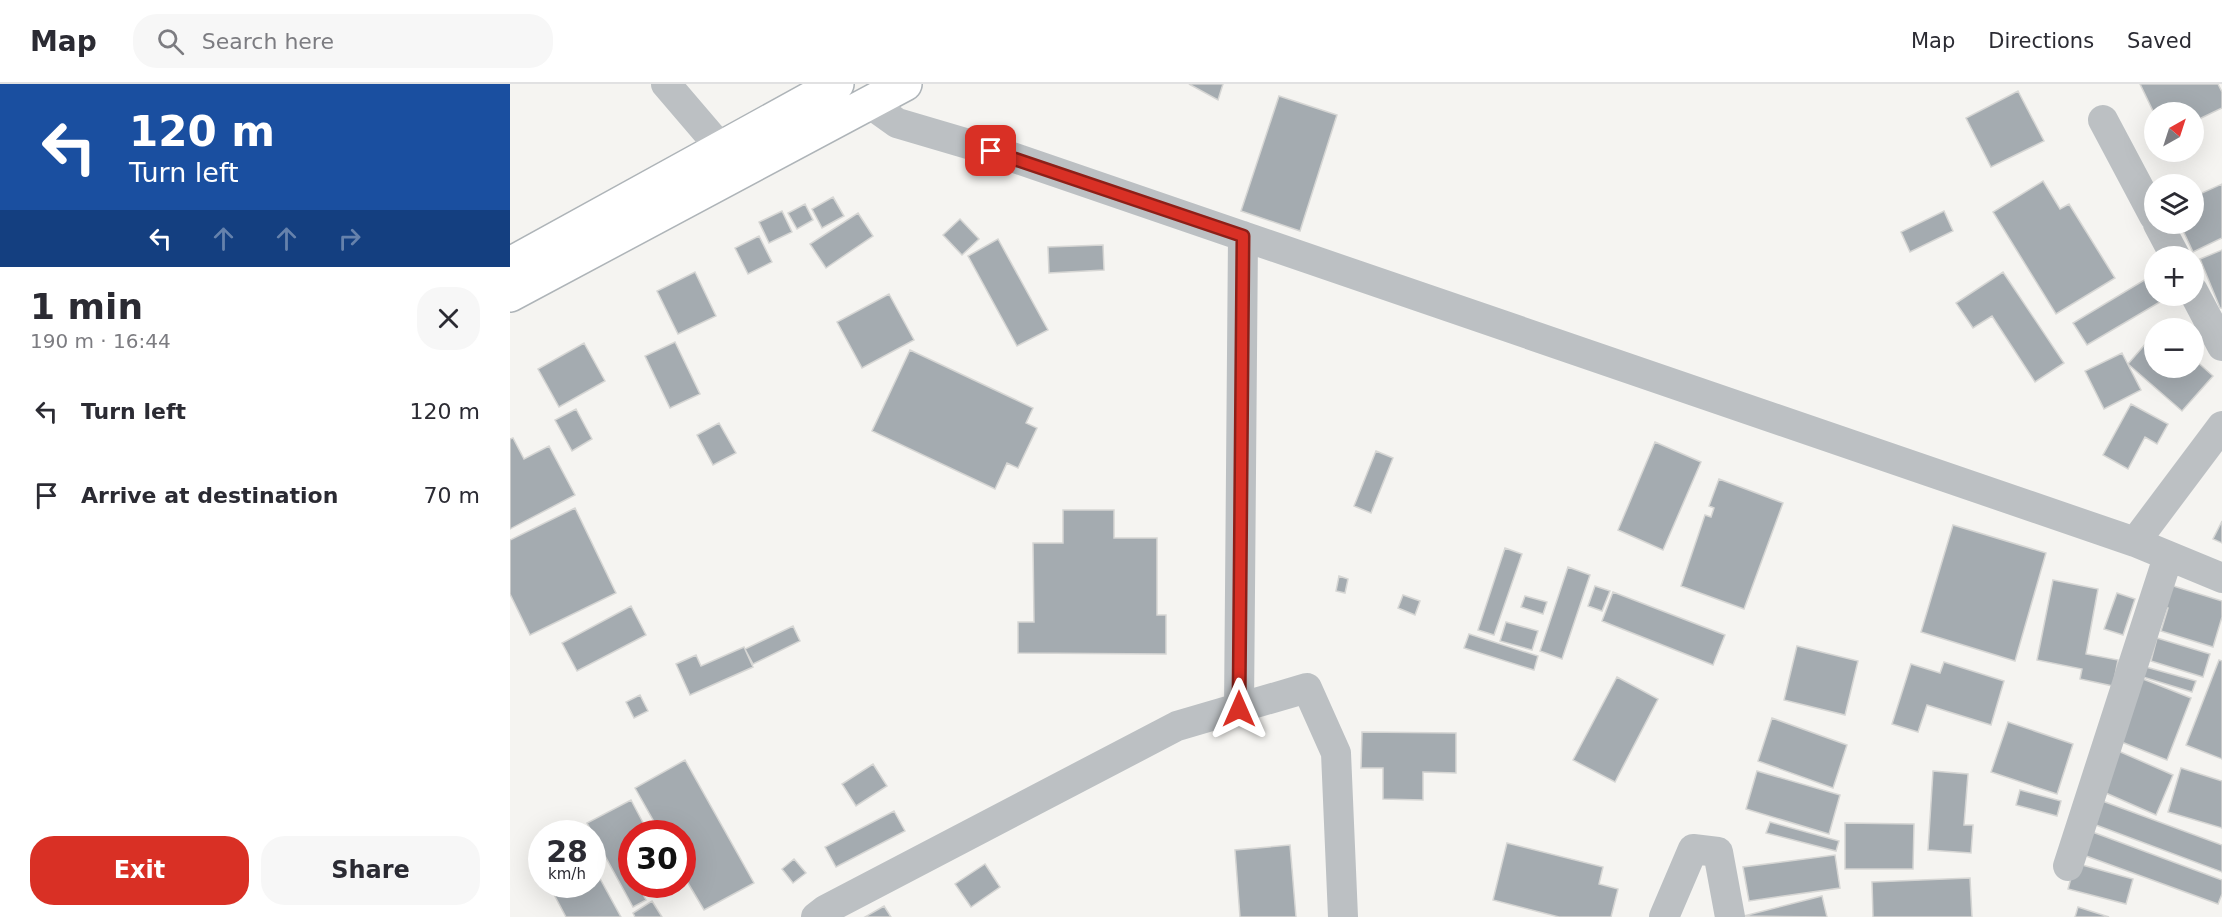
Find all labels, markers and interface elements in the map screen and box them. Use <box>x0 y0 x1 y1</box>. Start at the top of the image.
search box <box>133 14 553 68</box>
text: Map <box>30 25 97 58</box>
icon: search <box>154 25 187 58</box>
text: Search here <box>202 29 334 54</box>
text: Map <box>1911 29 1955 53</box>
text: Directions <box>1988 29 2094 53</box>
text: Saved <box>2127 29 2192 53</box>
north arrow <box>2144 102 2204 162</box>
map controls <box>2144 102 2204 378</box>
text: 120 m <box>129 107 275 156</box>
icon: left <box>30 108 108 186</box>
pin <box>965 125 1016 176</box>
icon: arrive <box>974 134 1007 167</box>
text: Turn left <box>129 157 239 188</box>
button: layers <box>2144 174 2204 234</box>
icon: left <box>144 222 177 255</box>
icon: ahead <box>207 222 240 255</box>
icon: ahead <box>270 222 303 255</box>
icon: right <box>333 222 366 255</box>
button: + <box>2144 246 2204 306</box>
text: 1 min <box>30 286 143 327</box>
button: close <box>417 287 480 350</box>
button: − <box>2144 318 2204 378</box>
text: 190 m · 16:44 <box>30 329 171 353</box>
icon: left <box>30 395 63 428</box>
text: Turn left <box>81 399 186 424</box>
text: 120 m <box>410 399 480 424</box>
icon: arrive <box>30 479 63 512</box>
text: Arrive at destination <box>81 483 338 508</box>
text: 70 m <box>424 483 480 508</box>
position arrow <box>1207 677 1271 741</box>
speed limit sign: 30 <box>618 820 696 898</box>
text: 28 <box>546 834 588 869</box>
button: Exit <box>30 836 249 905</box>
button: Share <box>261 836 480 905</box>
text: km/h <box>548 865 586 883</box>

